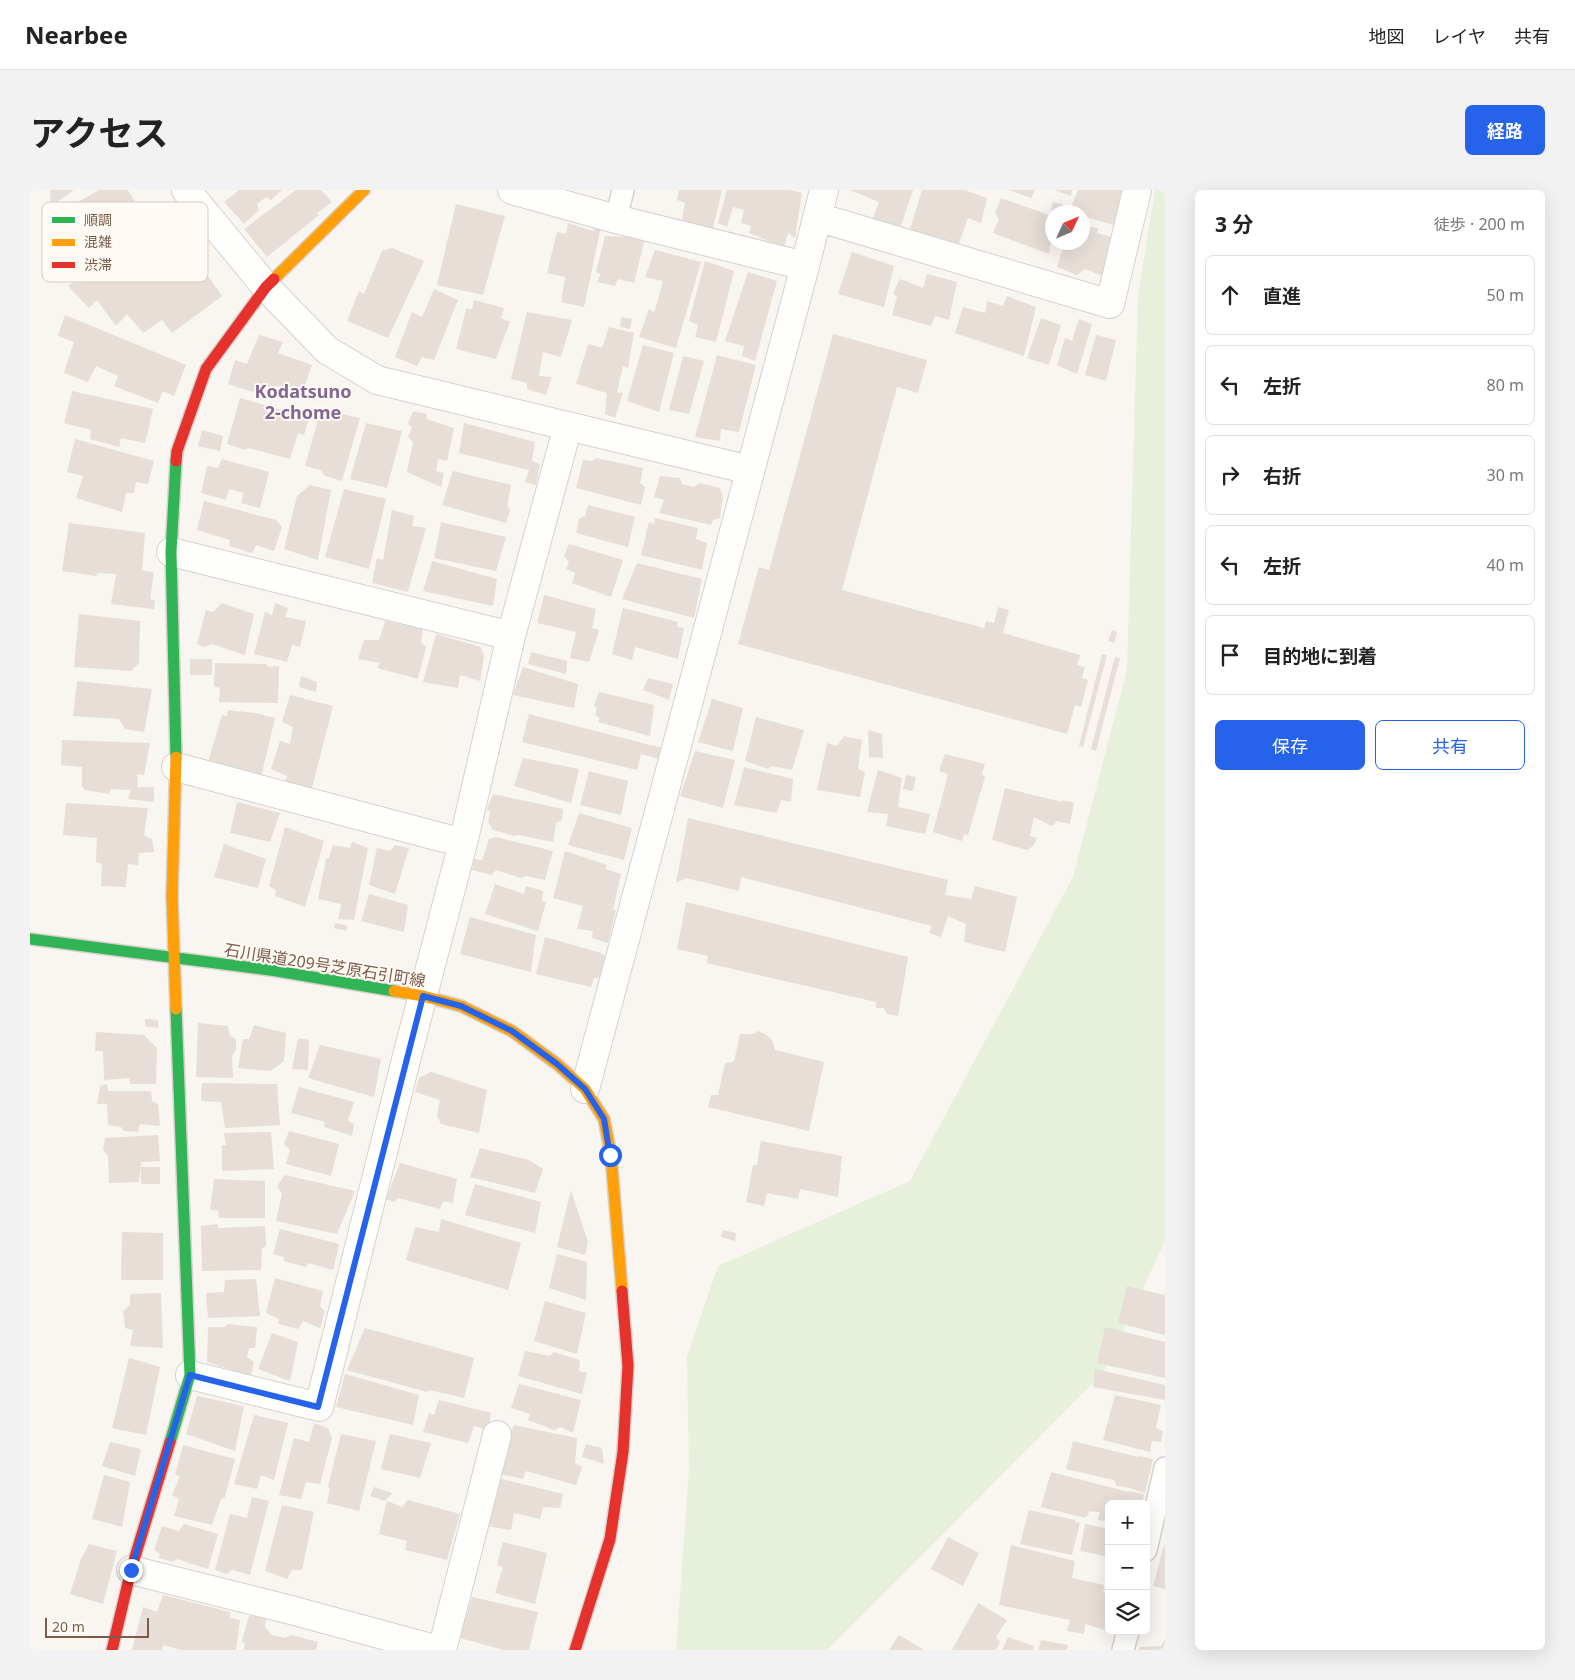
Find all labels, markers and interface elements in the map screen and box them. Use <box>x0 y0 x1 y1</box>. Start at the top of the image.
text: Nearbee <box>25 18 128 51</box>
text: 地図 <box>1369 24 1405 48</box>
text: レイヤ <box>1433 24 1486 48</box>
text: 共有 <box>1514 24 1550 48</box>
button: 経路 <box>1465 105 1545 155</box>
text: アクセス <box>30 109 168 156</box>
legend <box>42 202 208 282</box>
north arrow <box>1045 205 1090 250</box>
text: 順調 <box>84 210 112 229</box>
text: 3 分 <box>1215 210 1253 238</box>
text: 徒歩 · 200 m <box>1434 213 1525 235</box>
text: 混雑 <box>84 232 112 251</box>
text: 渋滞 <box>84 255 112 274</box>
icon: ahead <box>1216 281 1244 309</box>
text: 直進 <box>1263 283 1301 309</box>
text: 50 m <box>1487 284 1524 306</box>
icon: left <box>1216 371 1244 399</box>
text: 左折 <box>1263 373 1301 399</box>
text: 80 m <box>1487 374 1524 396</box>
district label: Kodatsuno 2-chome <box>255 379 351 424</box>
icon: right <box>1216 461 1244 489</box>
text: 右折 <box>1263 463 1301 489</box>
text: 30 m <box>1487 464 1524 486</box>
icon: left <box>1216 551 1244 579</box>
text: 左折 <box>1263 553 1301 579</box>
text: 40 m <box>1487 554 1524 576</box>
icon: arrive <box>1216 641 1244 669</box>
text: 目的地に到着 <box>1263 643 1377 669</box>
button: 保存 <box>1215 720 1365 770</box>
button: 共有 <box>1375 720 1525 770</box>
street label: 石川県道209号芝原石引町線 <box>223 938 427 992</box>
route start <box>599 1144 622 1167</box>
map controls <box>1105 1500 1150 1635</box>
button: + <box>1105 1500 1150 1545</box>
button: − <box>1105 1545 1150 1590</box>
route end <box>120 1559 143 1582</box>
button: layers <box>1105 1590 1150 1635</box>
scale bar <box>45 1615 149 1638</box>
text: 20 m <box>52 1617 85 1636</box>

